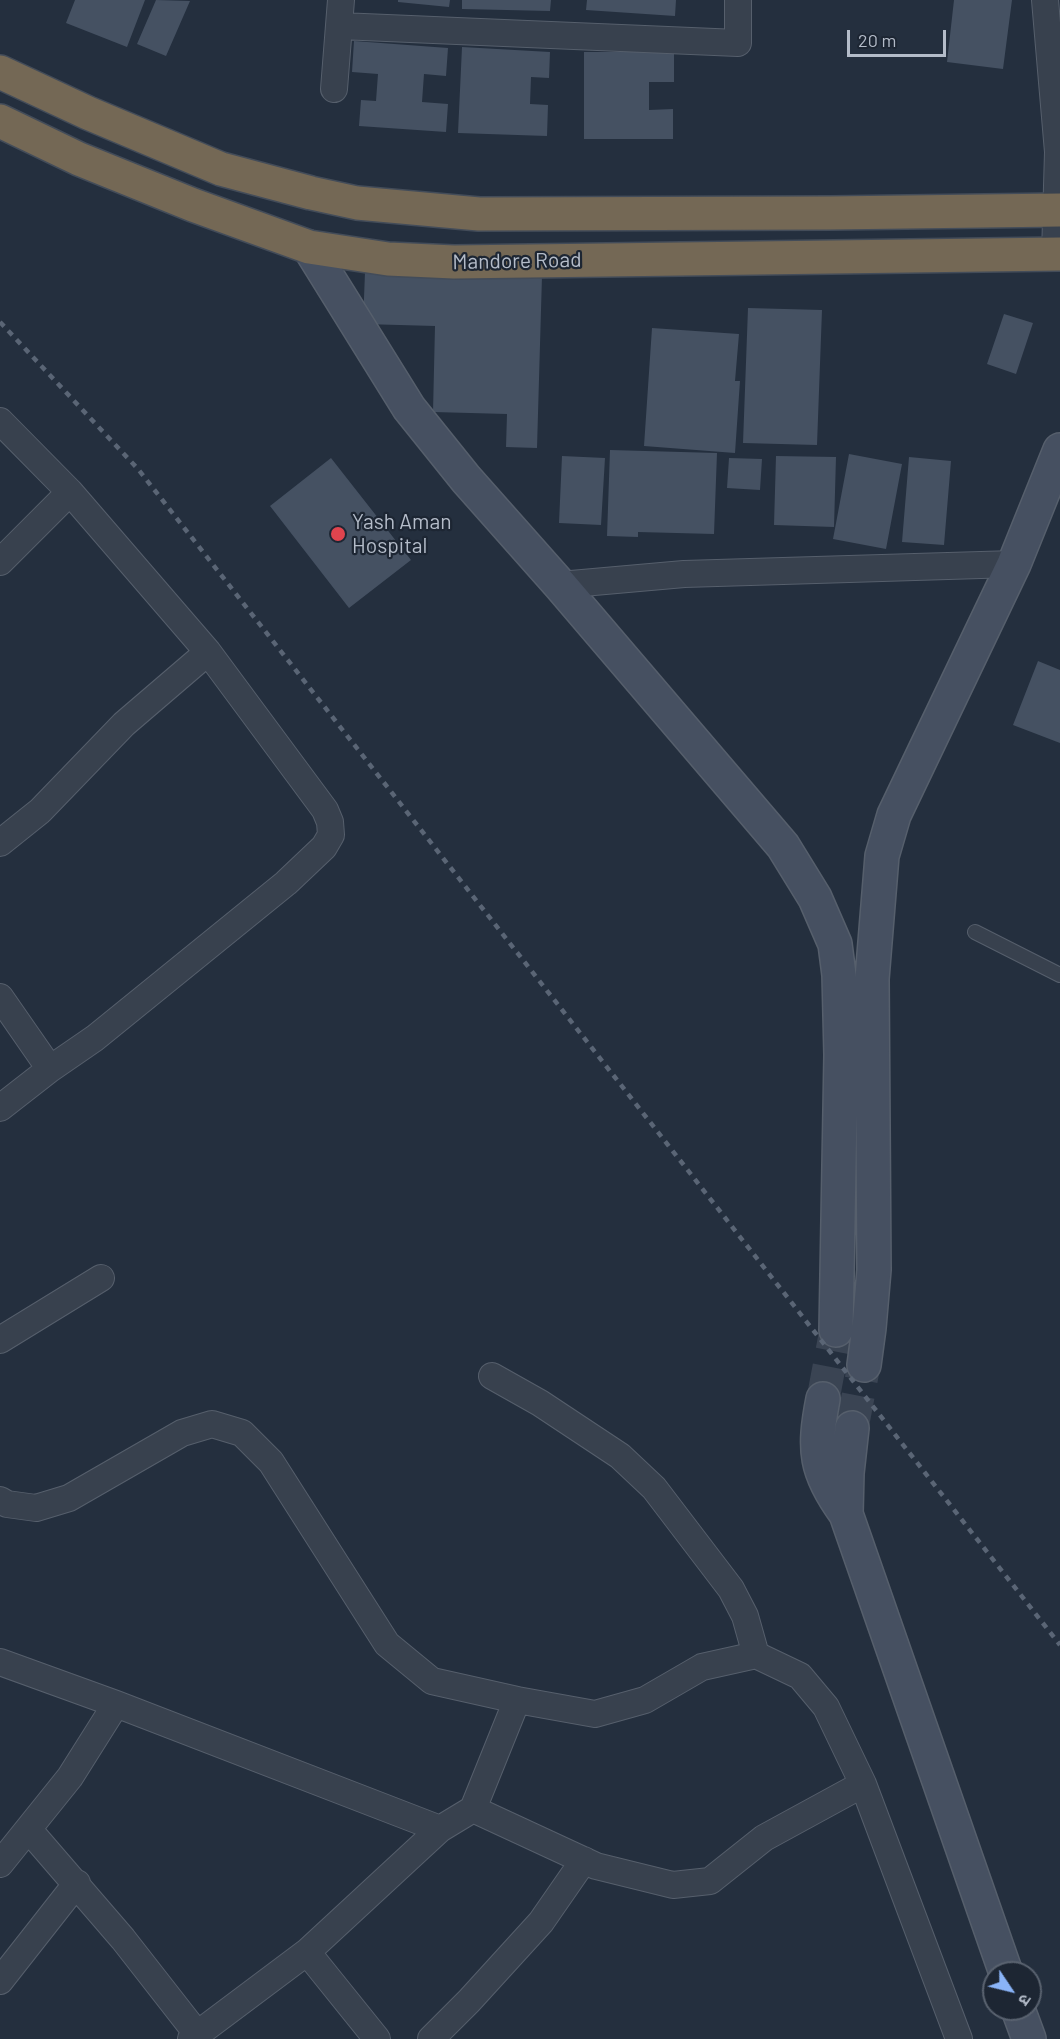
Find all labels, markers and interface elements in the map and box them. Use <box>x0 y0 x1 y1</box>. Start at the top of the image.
scale bar <box>850 18 949 56</box>
text: 20 m <box>858 29 896 51</box>
street label: Mandore Road <box>452 247 582 275</box>
place label: Yash Aman Hospital <box>352 509 451 559</box>
marker: Yash Aman Hospital <box>329 525 347 543</box>
north arrow <box>982 1961 1042 2021</box>
text: उ <box>1015 1991 1036 2010</box>

